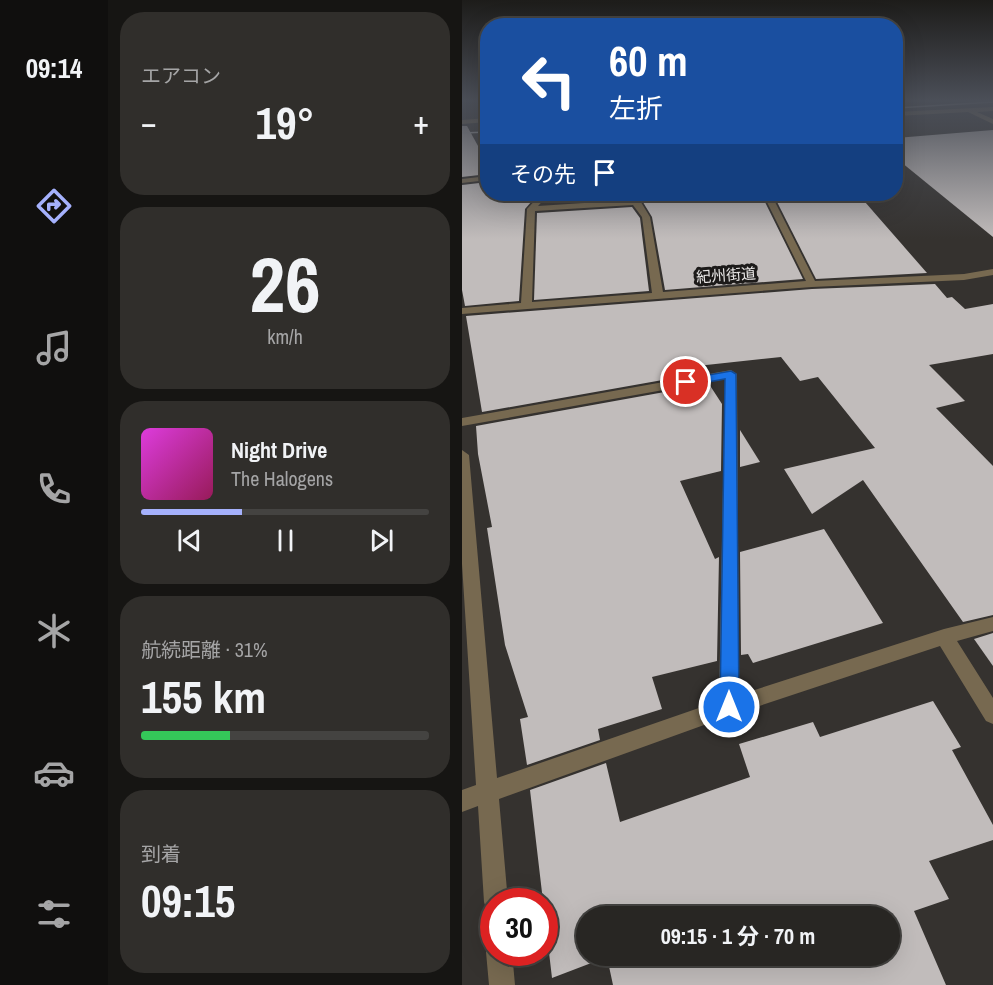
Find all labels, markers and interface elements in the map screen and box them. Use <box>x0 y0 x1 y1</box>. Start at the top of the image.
text: 60 m <box>609 33 688 89</box>
icon: left <box>510 42 588 120</box>
text: 09:14 <box>26 50 82 86</box>
text: エアコン <box>141 62 221 89</box>
text: 左折 <box>609 90 663 126</box>
text: 19° <box>255 92 315 153</box>
text: − <box>141 100 157 144</box>
text: + <box>413 100 429 144</box>
icon: arrive <box>588 156 621 189</box>
text: その先 <box>510 159 576 189</box>
icon: directions <box>33 185 75 227</box>
text: 26 <box>249 231 321 336</box>
street label: 紀州街道 <box>695 262 757 288</box>
text: km/h <box>267 323 303 350</box>
icon: music <box>33 327 75 369</box>
pin <box>660 356 711 407</box>
icon: arrive <box>669 365 702 398</box>
text: Night Drive <box>231 435 327 465</box>
text: The Halogens <box>231 465 333 492</box>
icon: phone <box>33 468 75 510</box>
icon: previous <box>173 524 206 557</box>
icon: pause <box>269 524 302 557</box>
icon: next <box>365 524 398 557</box>
icon: climate <box>33 610 75 652</box>
text: 航続距離 · 31% <box>141 636 268 663</box>
text: 155 km <box>141 666 266 727</box>
position arrow <box>697 675 761 739</box>
icon: car <box>33 752 75 794</box>
text: 到着 <box>141 840 181 867</box>
text: 09:15 <box>141 870 235 931</box>
speed limit sign: 30 <box>480 888 558 966</box>
icon: filters <box>33 893 75 935</box>
text: 09:15 · 1 分 · 70 m <box>661 921 815 951</box>

